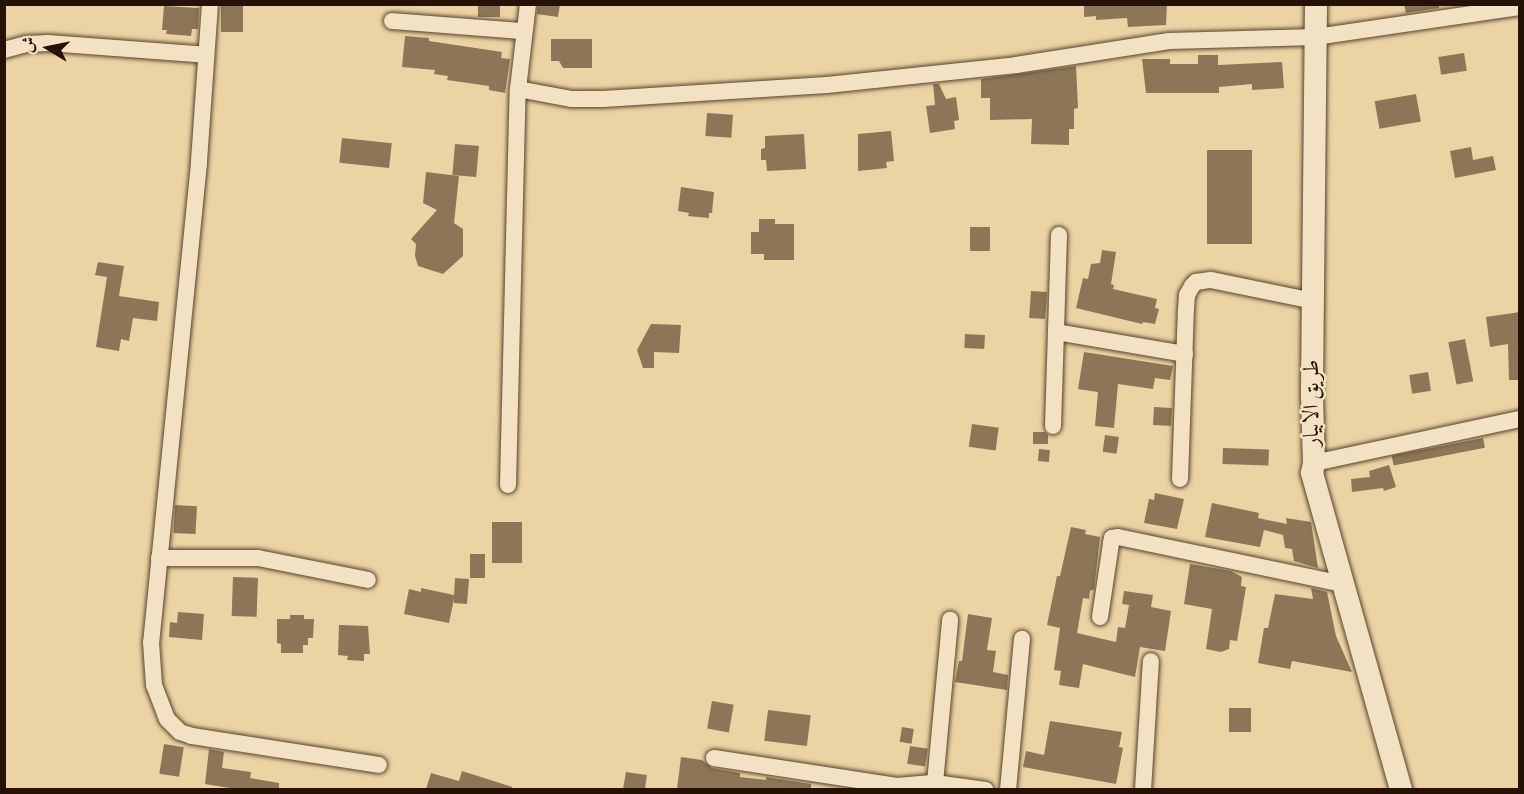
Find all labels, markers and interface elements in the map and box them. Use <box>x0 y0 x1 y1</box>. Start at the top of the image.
north arrow <box>18 18 78 78</box>
text: ش <box>17 35 42 55</box>
street label: طريق الابيار <box>1301 360 1327 446</box>

